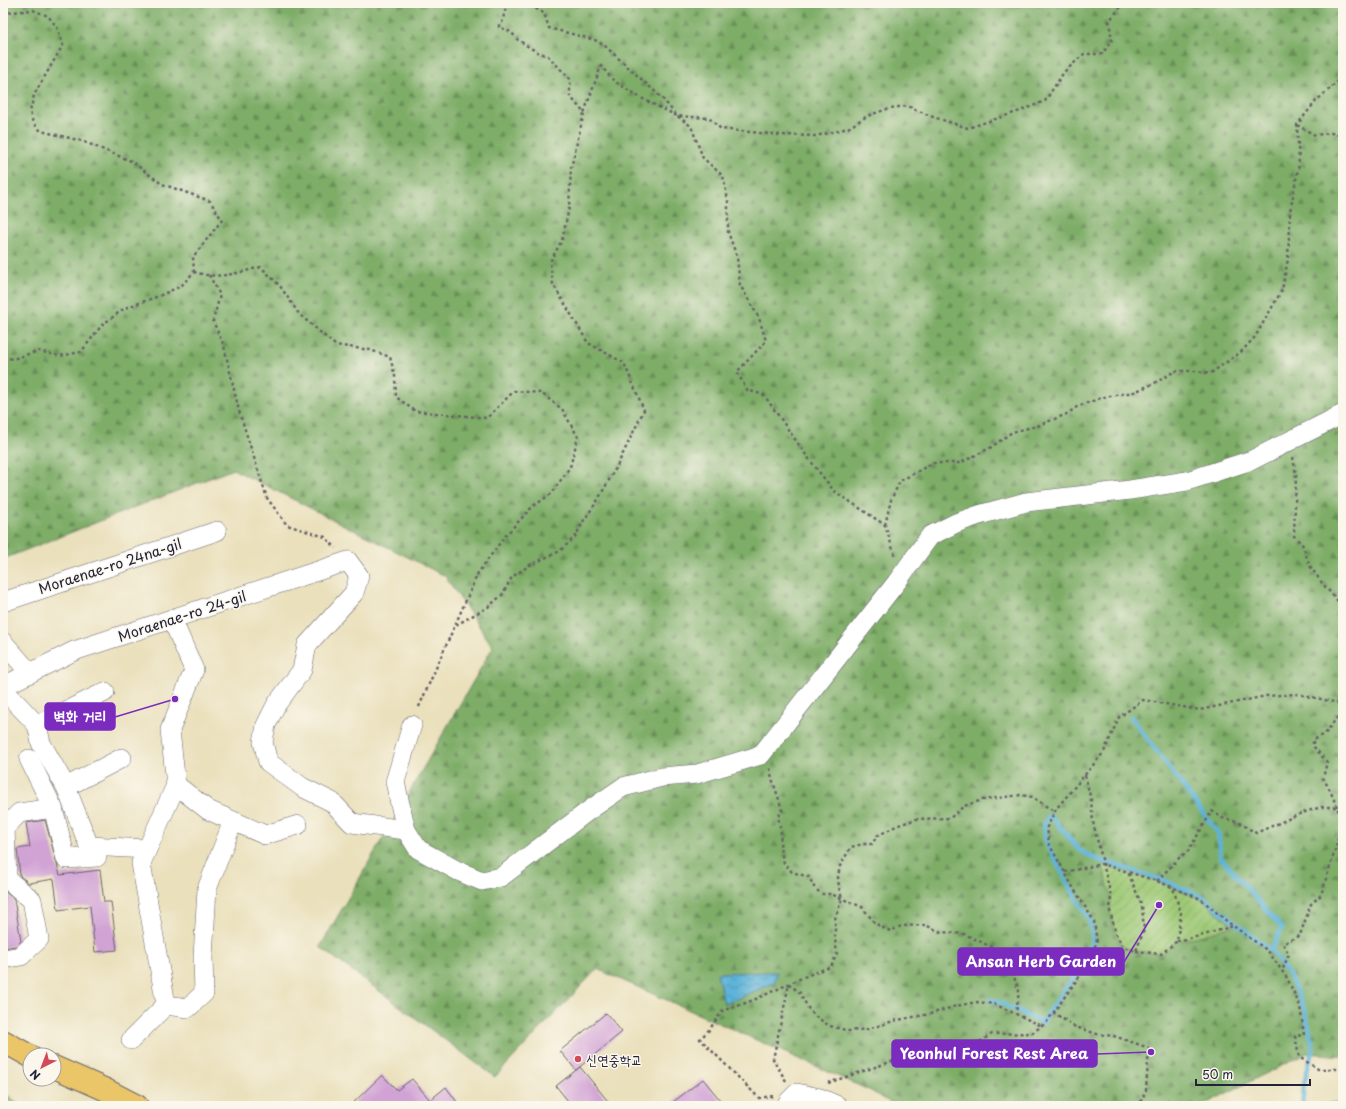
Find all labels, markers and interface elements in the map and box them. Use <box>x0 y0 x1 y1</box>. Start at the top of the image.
street label: Moraenae-ro 24na-gil <box>36 533 184 599</box>
street label: Moraenae-ro 24-gil <box>115 585 249 647</box>
callout: 벽화 거리 <box>45 703 115 730</box>
text: 벽화 거리 <box>53 704 107 727</box>
callout: Ansan Herb Garden <box>958 948 1124 975</box>
text: Ansan Herb Garden <box>966 949 1116 972</box>
callout: Yeonhul Forest Rest Area <box>892 1040 1097 1067</box>
text: Yeonhul Forest Rest Area <box>900 1041 1089 1064</box>
north arrow <box>22 1047 62 1087</box>
place label: 신연중학교 <box>586 1049 642 1070</box>
marker: 신연중학교 <box>573 1054 583 1064</box>
scale bar <box>1196 1061 1310 1087</box>
text: N <box>26 1065 44 1084</box>
text: 50 m <box>1202 1065 1233 1083</box>

